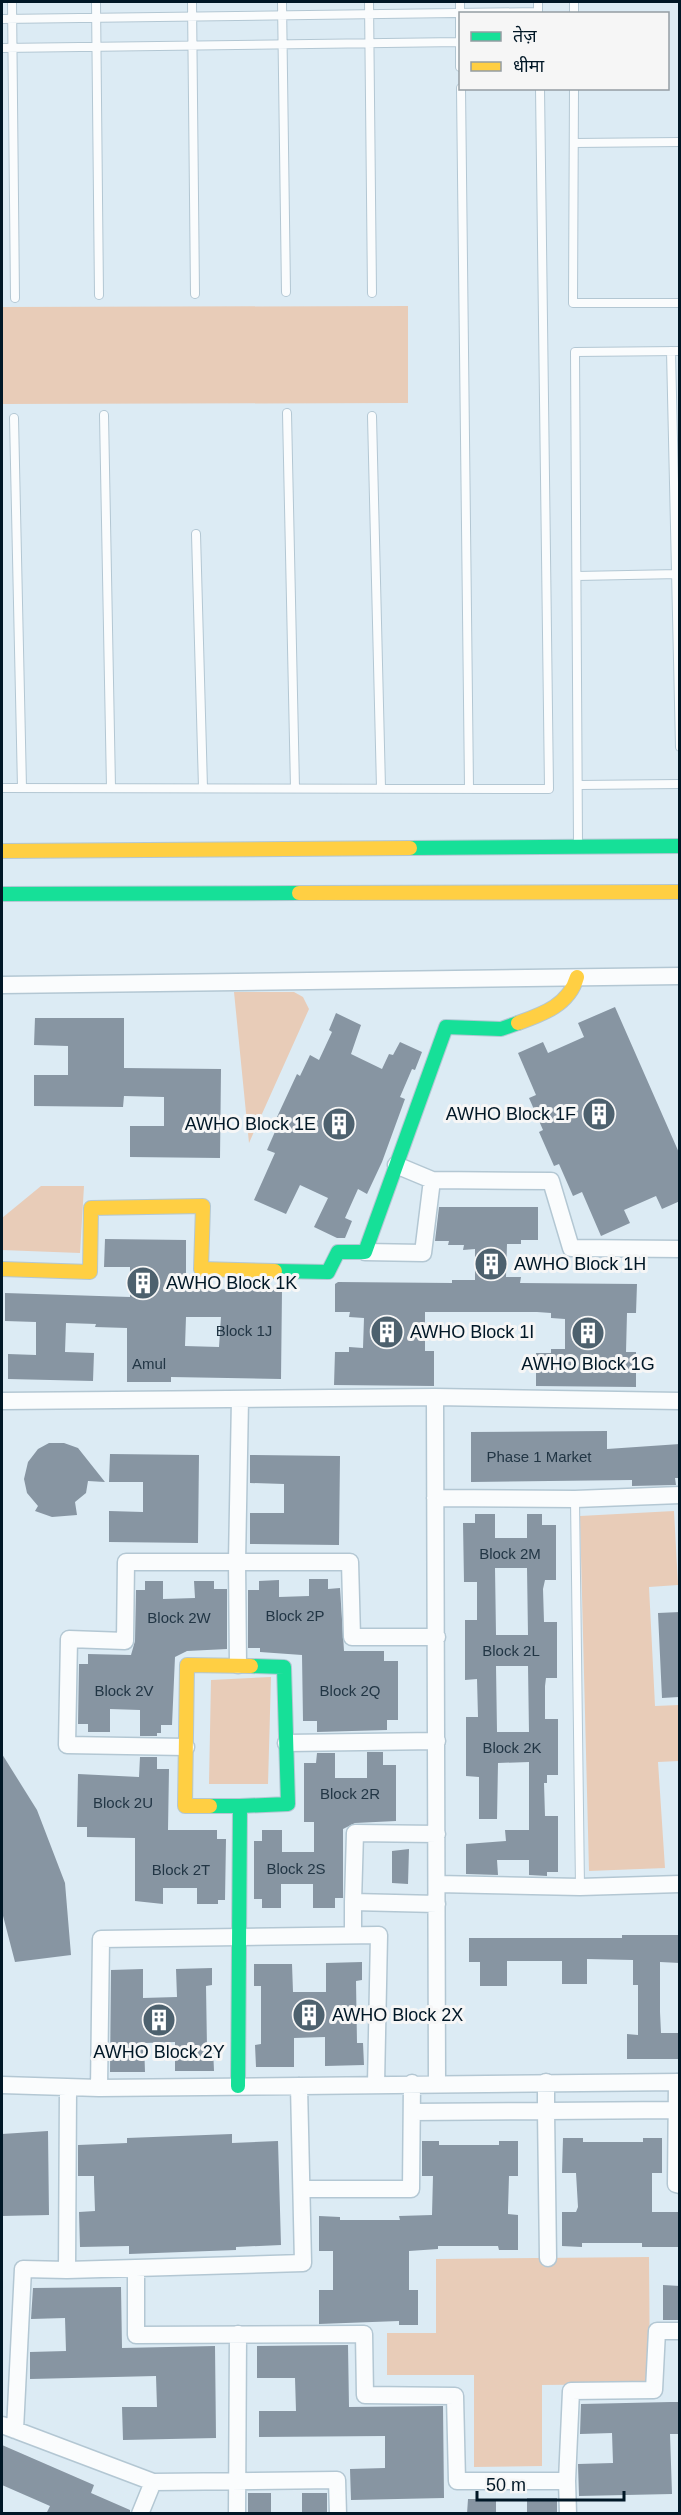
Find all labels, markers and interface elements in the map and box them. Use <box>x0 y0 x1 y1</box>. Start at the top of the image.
legend <box>459 12 669 90</box>
text: तेज़ <box>513 25 537 46</box>
text: धीमा <box>513 56 544 76</box>
building icon: AWHO Block 1F <box>581 1096 617 1132</box>
place label: AWHO Block 1F <box>446 1104 576 1124</box>
building icon: AWHO Block 1E <box>321 1106 357 1142</box>
place label: AWHO Block 1E <box>185 1114 316 1134</box>
building icon: AWHO Block 1H <box>473 1246 509 1282</box>
place label: AWHO Block 1H <box>514 1254 646 1274</box>
building icon: AWHO Block 1K <box>125 1265 161 1301</box>
place label: AWHO Block 1K <box>166 1273 297 1293</box>
building icon: AWHO Block 1I <box>369 1314 405 1350</box>
building icon: AWHO Block 1G <box>570 1315 606 1351</box>
house number: Block 1J <box>216 1322 272 1339</box>
place label: AWHO Block 1I <box>410 1322 534 1342</box>
place label: AWHO Block 1G <box>521 1354 655 1374</box>
house number: Amul <box>132 1355 166 1372</box>
house number: Phase 1 Market <box>486 1448 592 1465</box>
house number: Block 2M <box>479 1545 541 1562</box>
house number: Block 2P <box>265 1607 325 1624</box>
house number: Block 2W <box>147 1609 212 1626</box>
house number: Block 2L <box>482 1642 540 1659</box>
house number: Block 2V <box>94 1682 154 1699</box>
house number: Block 2Q <box>320 1682 380 1699</box>
house number: Block 2K <box>482 1739 542 1756</box>
house number: Block 2R <box>320 1785 380 1802</box>
house number: Block 2U <box>93 1794 153 1811</box>
house number: Block 2S <box>266 1860 326 1877</box>
house number: Block 2T <box>152 1861 210 1878</box>
building icon: AWHO Block 2X <box>291 1997 327 2033</box>
building icon: AWHO Block 2Y <box>141 2002 177 2038</box>
place label: AWHO Block 2X <box>332 2005 463 2025</box>
place label: AWHO Block 2Y <box>93 2042 225 2062</box>
scale bar <box>477 2464 624 2502</box>
text: 50 m <box>486 2475 526 2495</box>

